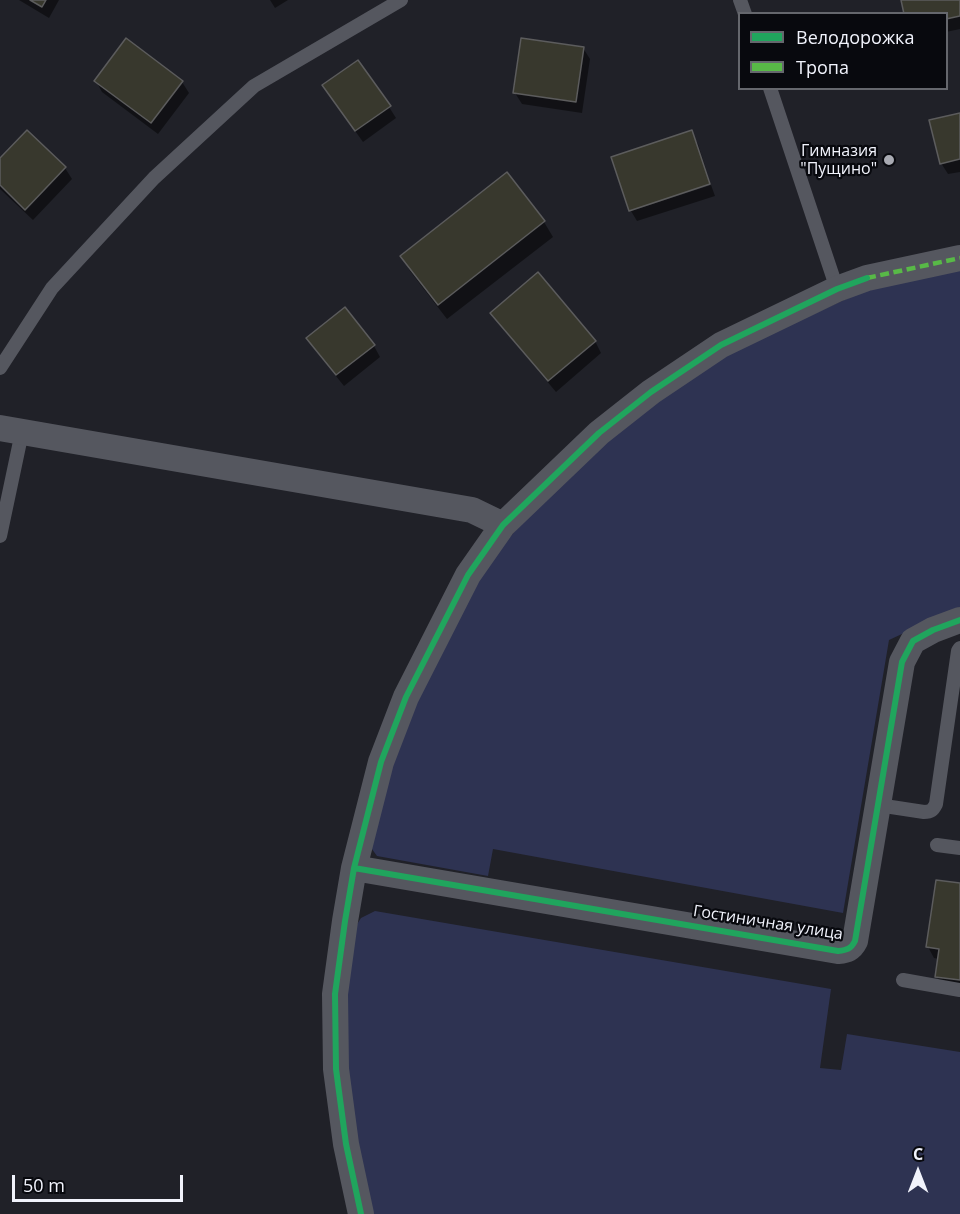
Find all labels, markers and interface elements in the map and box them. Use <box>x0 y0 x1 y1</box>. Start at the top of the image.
legend <box>738 12 948 90</box>
text: Велодорожка <box>796 25 914 49</box>
text: Тропа <box>796 55 849 79</box>
place label: Гимназия "Пущино" <box>800 141 877 179</box>
marker: Гимназия "Пущино" <box>882 153 896 167</box>
street label: Гостиничная улица <box>692 902 844 944</box>
north arrow <box>888 1142 948 1202</box>
text: С <box>913 1143 923 1165</box>
scale bar <box>15 1163 186 1201</box>
text: 50 m <box>23 1173 65 1197</box>

